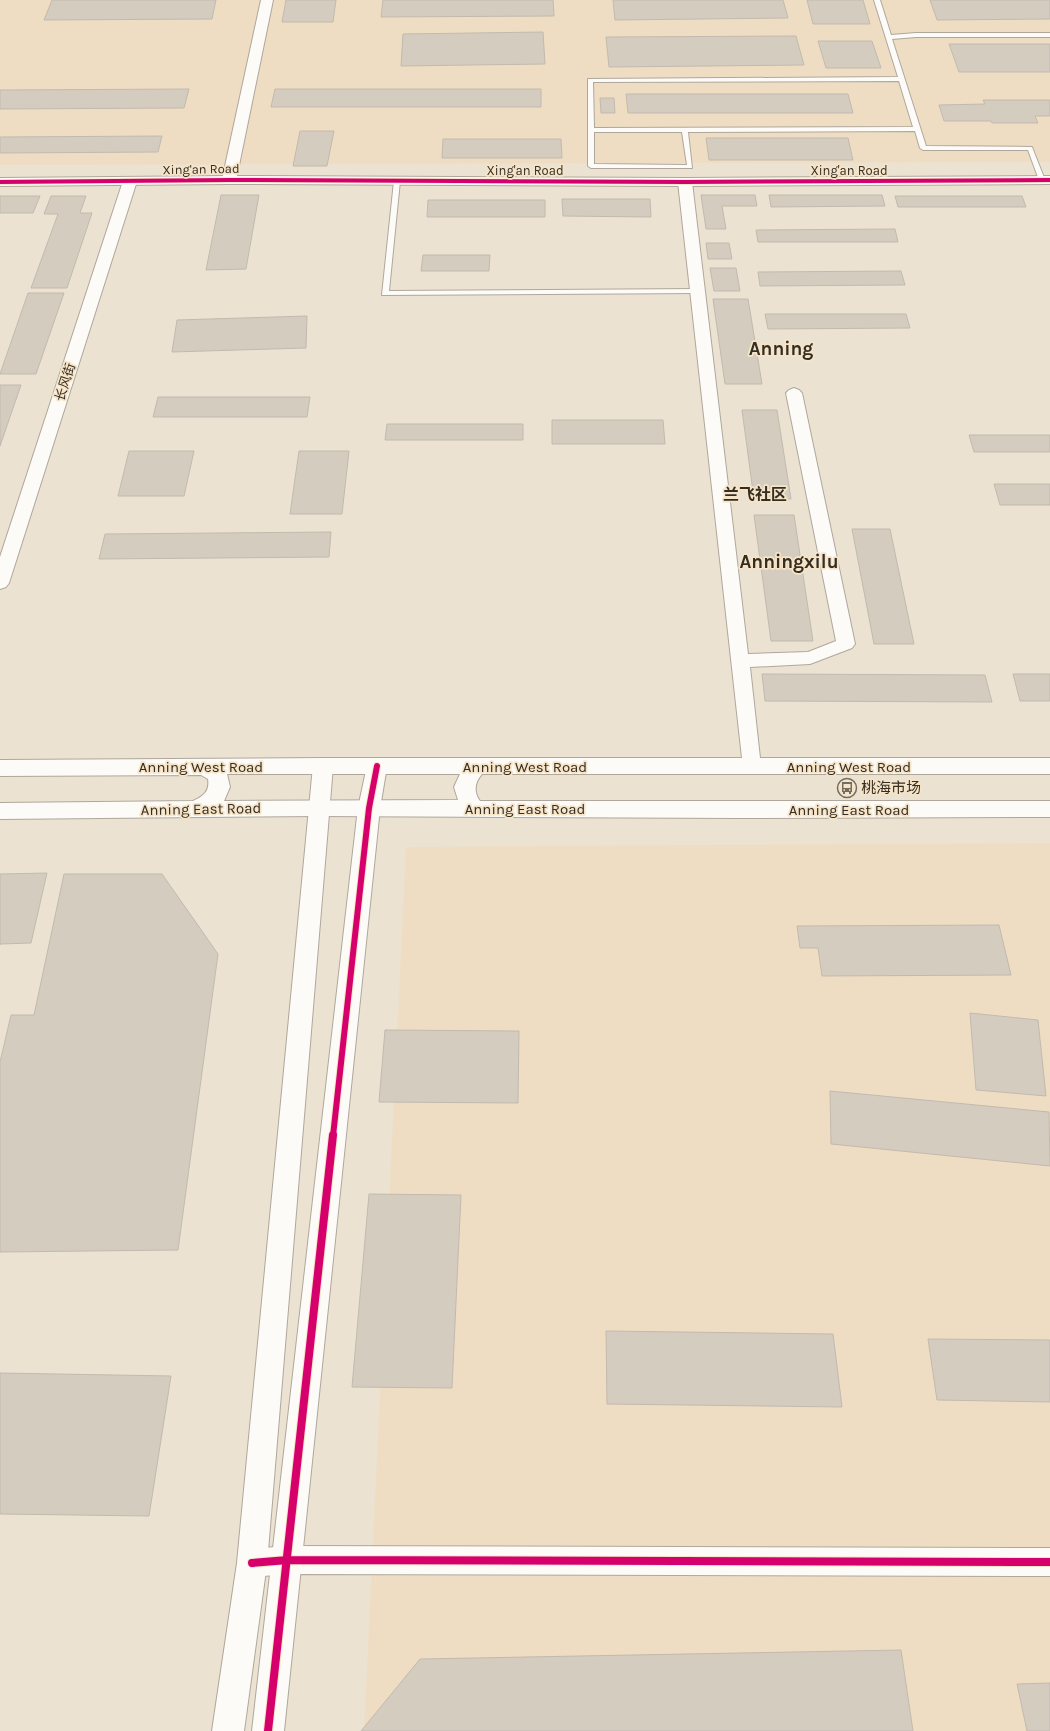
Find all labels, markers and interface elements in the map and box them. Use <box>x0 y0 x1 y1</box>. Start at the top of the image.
street label: Xing'an Road <box>162 161 240 177</box>
street label: Xing'an Road <box>486 163 564 178</box>
street label: Xing'an Road <box>810 163 888 178</box>
district label: Anning <box>749 338 813 360</box>
street label: 长风街 <box>52 361 78 403</box>
district label: 兰飞社区 <box>723 485 787 504</box>
district label: Anningxilu <box>739 551 839 573</box>
street label: Anning West Road <box>139 758 263 776</box>
street label: Anning West Road <box>463 758 587 776</box>
street label: Anning West Road <box>787 758 911 776</box>
bus stop icon: 桃海市场 <box>836 777 858 799</box>
place label: 桃海市场 <box>861 779 921 797</box>
street label: Anning East Road <box>141 799 261 819</box>
street label: Anning East Road <box>465 800 585 818</box>
street label: Anning East Road <box>789 801 909 819</box>

